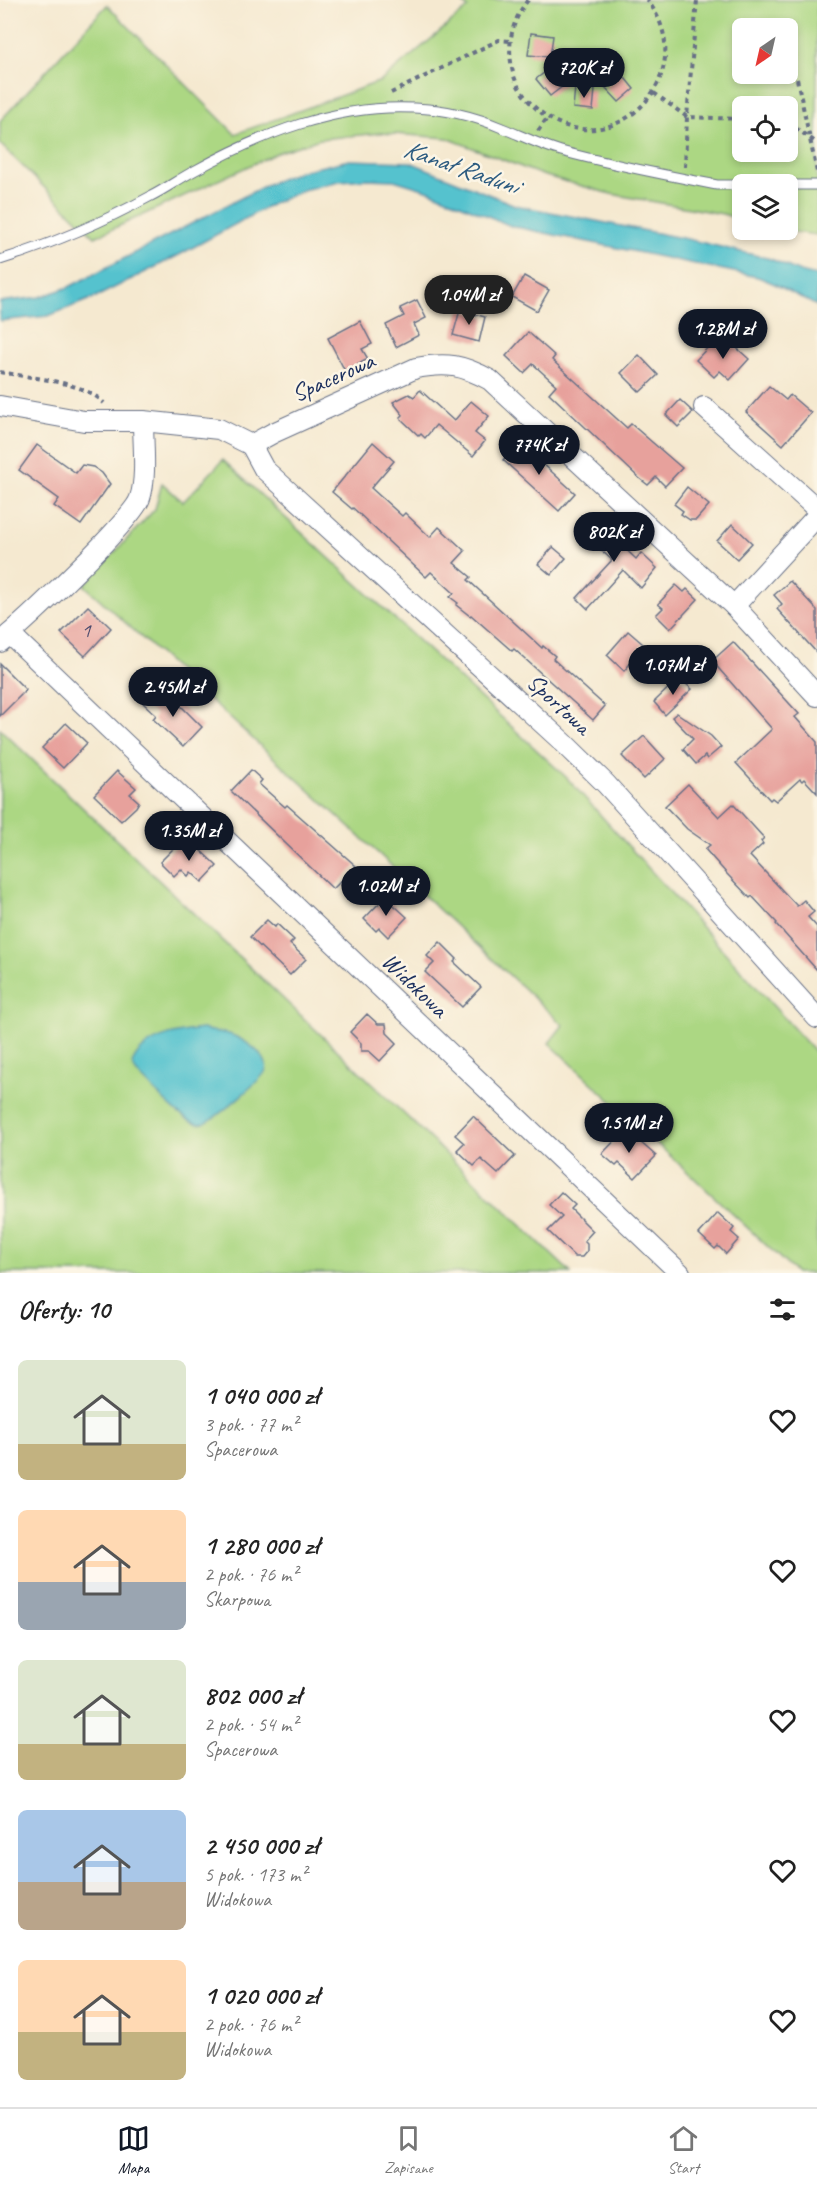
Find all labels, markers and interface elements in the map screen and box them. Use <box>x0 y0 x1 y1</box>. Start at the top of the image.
north arrow <box>732 18 798 84</box>
map controls <box>732 18 798 240</box>
pin: 720K zł <box>529 48 639 99</box>
text: 720K zł <box>558 55 610 80</box>
button: locate <box>732 96 798 162</box>
water label: Kanał Raduni <box>399 132 528 204</box>
button: layers <box>732 174 798 240</box>
pin: 1.04M zł <box>407 275 531 326</box>
text: 1.04M zł <box>438 282 500 307</box>
pin: 1.28M zł <box>661 309 785 360</box>
text: 1.28M zł <box>692 316 754 341</box>
street label: Spacerowa <box>287 345 380 408</box>
pin: 774K zł <box>484 425 594 476</box>
text: 774K zł <box>513 432 565 457</box>
pin: 802K zł <box>559 512 669 563</box>
text: 802K zł <box>588 519 640 544</box>
house number: 1 <box>81 617 92 643</box>
pin: 1.07M zł <box>611 645 735 696</box>
text: 1.07M zł <box>642 652 704 677</box>
pin: 2.45M zł <box>111 667 235 718</box>
street label: Sportowa <box>521 667 599 743</box>
text: 2.45M zł <box>143 674 203 699</box>
pin: 1.35M zł <box>127 811 251 862</box>
text: 1.35M zł <box>159 818 219 843</box>
pin: 1.02M zł <box>324 866 448 917</box>
text: 1.02M zł <box>355 873 417 898</box>
street label: Widokowa <box>376 946 455 1025</box>
pin: 1.51M zł <box>567 1103 691 1154</box>
text: 1.51M zł <box>599 1110 659 1135</box>
text: Oferty: 10 <box>18 1293 110 1326</box>
icon: filters <box>766 1293 799 1326</box>
text: 1 040 000 zł <box>204 1379 319 1412</box>
icon: home <box>66 1384 138 1456</box>
icon: heart <box>766 1404 799 1437</box>
text: 3 pok. · 77 m² <box>204 1412 298 1437</box>
text: Spacerowa <box>204 1437 277 1462</box>
text: 1 280 000 zł <box>204 1529 319 1562</box>
icon: home <box>66 1534 138 1606</box>
icon: heart <box>766 1554 799 1587</box>
text: 2 pok. · 76 m² <box>204 1562 298 1587</box>
text: Skarpowa <box>204 1587 270 1612</box>
text: 802 000 zł <box>204 1679 301 1712</box>
icon: home <box>66 1684 138 1756</box>
icon: heart <box>766 1704 799 1737</box>
text: 2 pok. · 54 m² <box>204 1712 298 1737</box>
text: Spacerowa <box>204 1737 277 1762</box>
text: 2 450 000 zł <box>204 1829 318 1862</box>
icon: home <box>66 1834 138 1906</box>
icon: heart <box>766 1854 799 1887</box>
text: 5 pok. · 173 m² <box>204 1862 307 1887</box>
text: Widokowa <box>204 1887 271 1912</box>
text: 1 020 000 zł <box>204 1979 319 2012</box>
icon: home <box>66 1984 138 2056</box>
icon: heart <box>766 2004 799 2037</box>
text: 2 pok. · 76 m² <box>204 2012 298 2037</box>
text: Widokowa <box>204 2037 271 2062</box>
tab: Mapa <box>117 2122 150 2178</box>
tab: Zapisane <box>384 2122 433 2178</box>
tab: Start <box>667 2122 700 2178</box>

